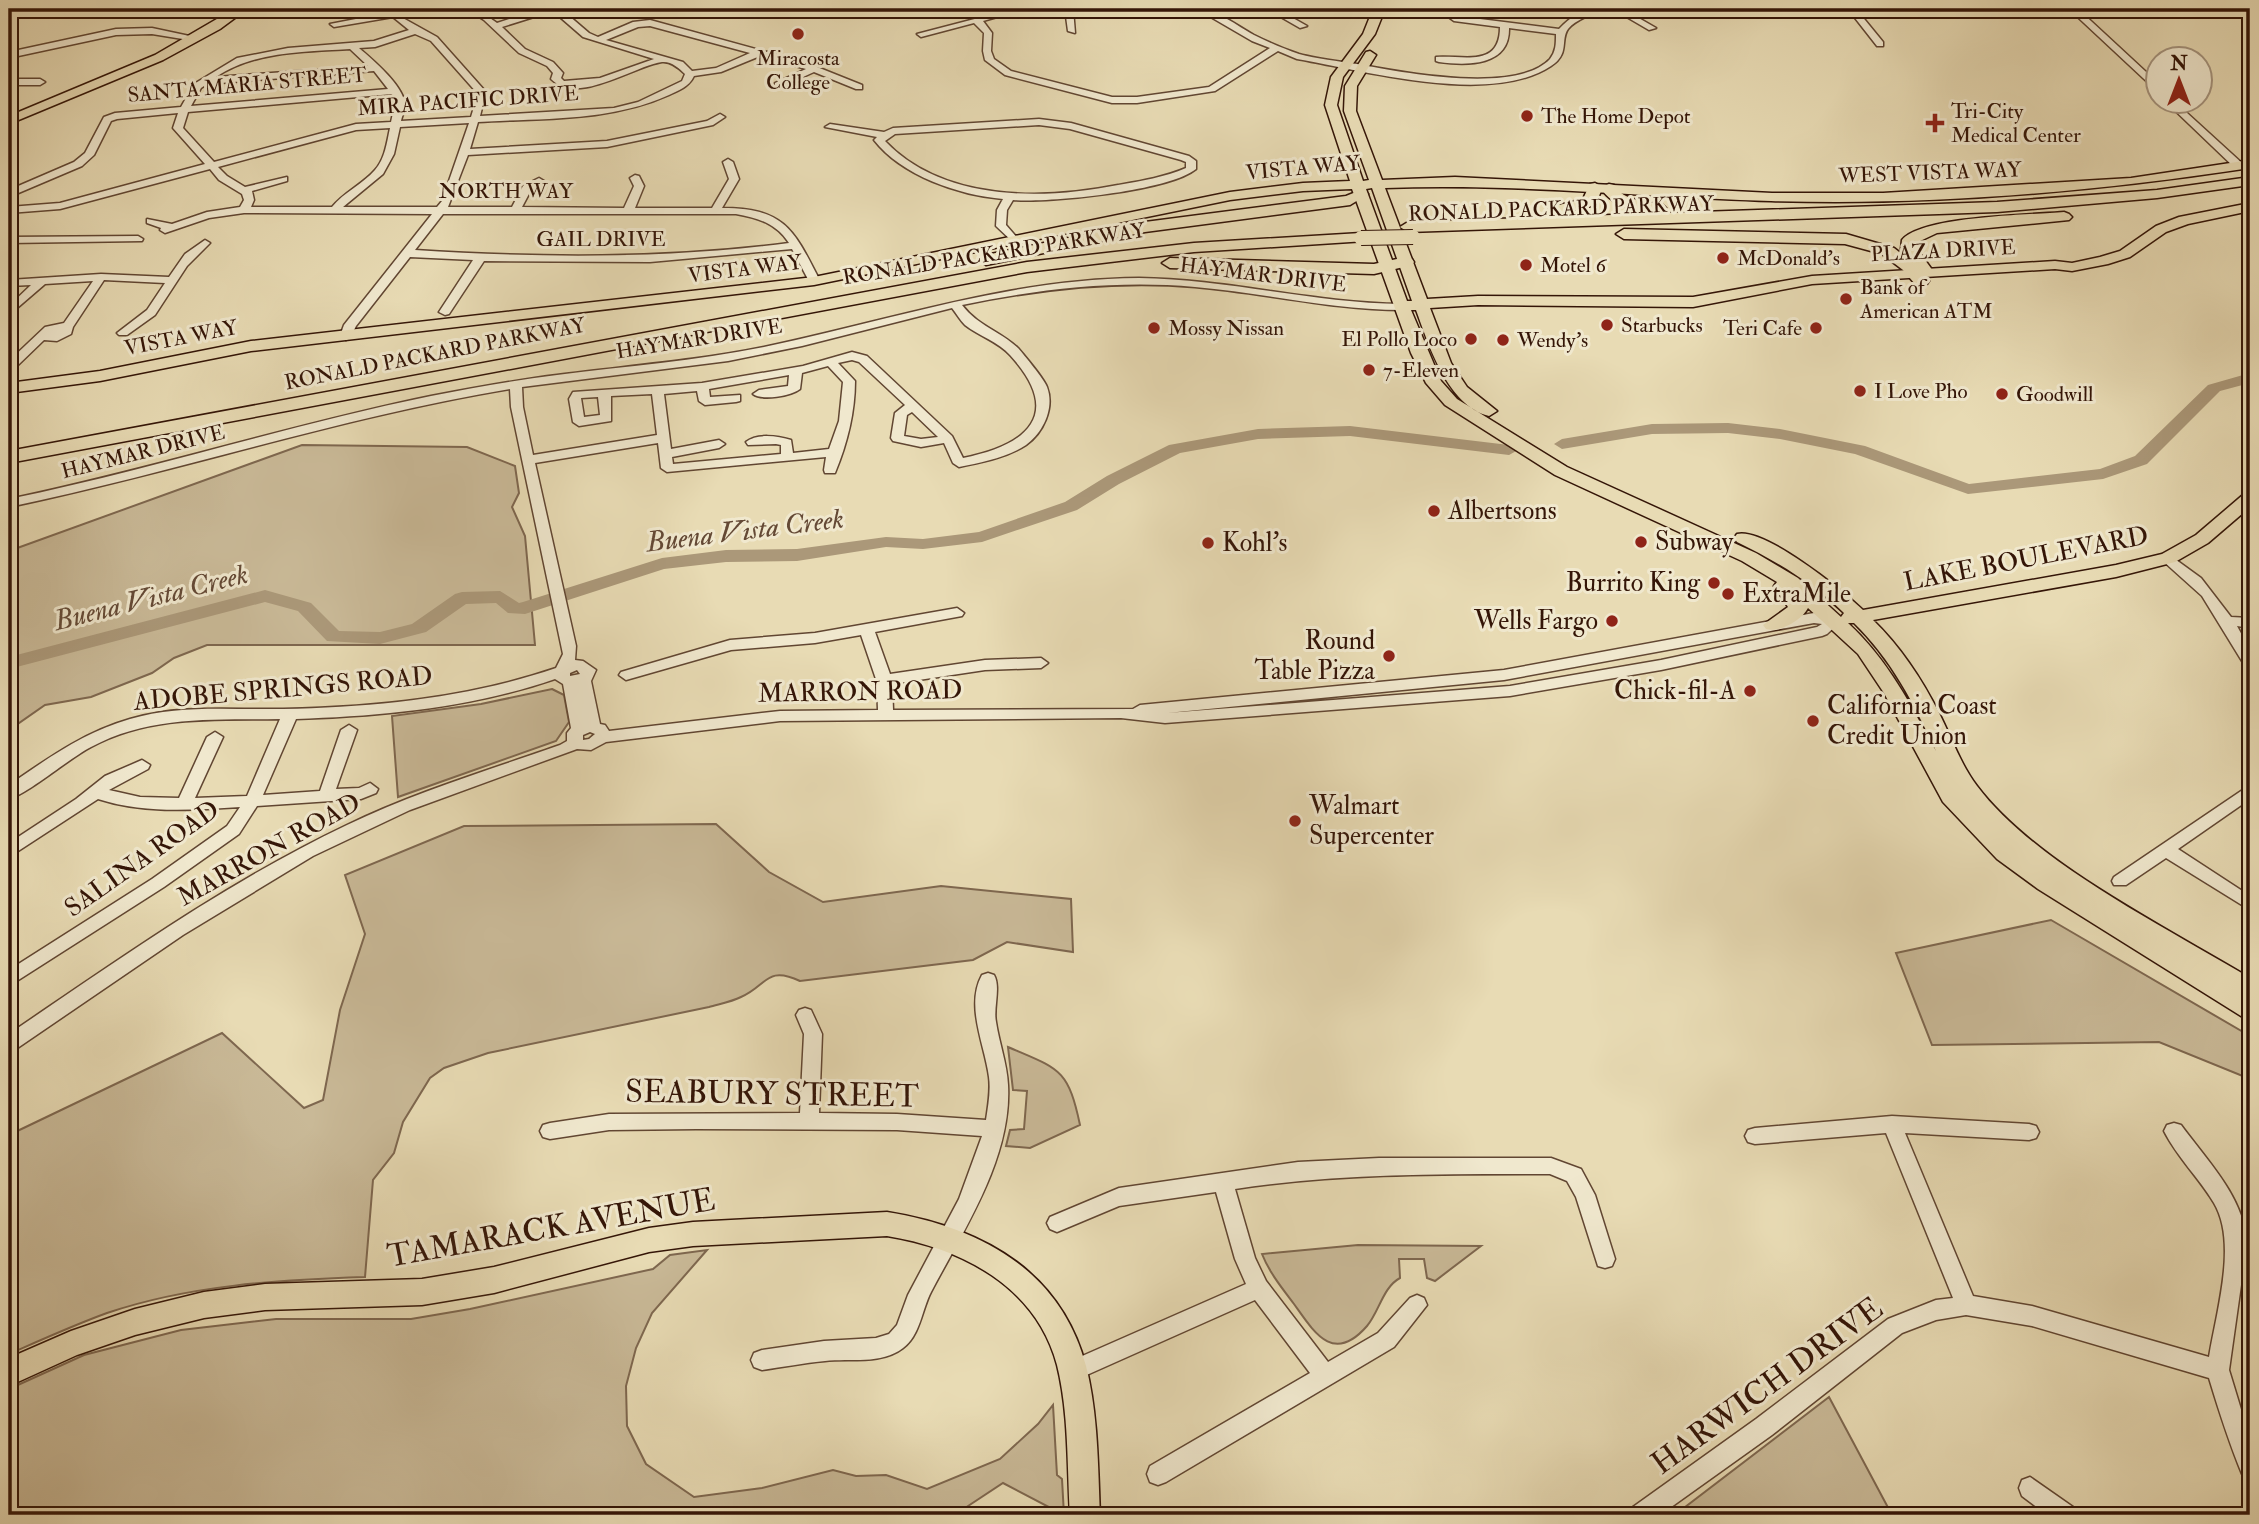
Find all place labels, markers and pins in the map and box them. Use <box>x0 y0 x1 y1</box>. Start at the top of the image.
marker: Miracosta College <box>790 26 806 42</box>
place label: Miracosta College <box>756 45 840 96</box>
place label: Tri-City Medical Center <box>1951 98 2081 149</box>
place label: The Home Depot <box>1541 103 1691 130</box>
marker: The Home Depot <box>1519 108 1535 124</box>
marker: Tri-City Medical Center <box>1925 113 1945 133</box>
place label: McDonald's <box>1737 245 1840 272</box>
marker: McDonald's <box>1715 250 1731 266</box>
place label: Motel 6 <box>1540 252 1607 279</box>
marker: Motel 6 <box>1518 257 1534 273</box>
place label: Bank of American ATM <box>1859 274 1993 325</box>
marker: Bank of American ATM <box>1838 291 1854 307</box>
place label: Starbucks <box>1621 312 1703 339</box>
place label: Mossy Nissan <box>1168 315 1284 342</box>
place label: Teri Cafe <box>1723 315 1802 342</box>
marker: Starbucks <box>1599 317 1615 333</box>
marker: Mossy Nissan <box>1146 320 1162 336</box>
marker: Teri Cafe <box>1808 320 1824 336</box>
place label: El Pollo Loco <box>1341 326 1457 353</box>
place label: Wendy's <box>1516 327 1588 354</box>
marker: El Pollo Loco <box>1463 331 1479 347</box>
marker: Wendy's <box>1495 332 1511 348</box>
place label: 7-Eleven <box>1383 357 1459 384</box>
marker: 7-Eleven <box>1361 362 1377 378</box>
place label: I Love Pho <box>1874 378 1968 405</box>
place label: Goodwill <box>2016 381 2094 408</box>
marker: I Love Pho <box>1852 383 1868 399</box>
marker: Goodwill <box>1994 386 2010 402</box>
place label: Albertsons <box>1447 495 1557 527</box>
marker: Albertsons <box>1426 503 1442 519</box>
place label: Subway <box>1655 526 1734 558</box>
place label: Kohl's <box>1222 527 1288 559</box>
marker: Subway <box>1633 534 1649 550</box>
marker: Kohl's <box>1200 535 1216 551</box>
place label: Burrito King <box>1566 567 1701 599</box>
marker: Burrito King <box>1706 575 1722 591</box>
place label: ExtraMile <box>1742 578 1851 610</box>
marker: ExtraMile <box>1720 586 1736 602</box>
place label: Wells Fargo <box>1473 605 1598 637</box>
marker: Wells Fargo <box>1604 613 1620 629</box>
place label: Round Table Pizza <box>1255 625 1375 687</box>
marker: Round Table Pizza <box>1381 648 1397 664</box>
place label: Chick-fil-A <box>1614 675 1736 707</box>
marker: Chick-fil-A <box>1742 683 1758 699</box>
place label: California Coast Credit Union <box>1827 690 1997 752</box>
marker: California Coast Credit Union <box>1805 713 1821 729</box>
place label: Walmart Supercenter <box>1308 790 1434 853</box>
marker: Walmart Supercenter <box>1287 813 1303 829</box>

